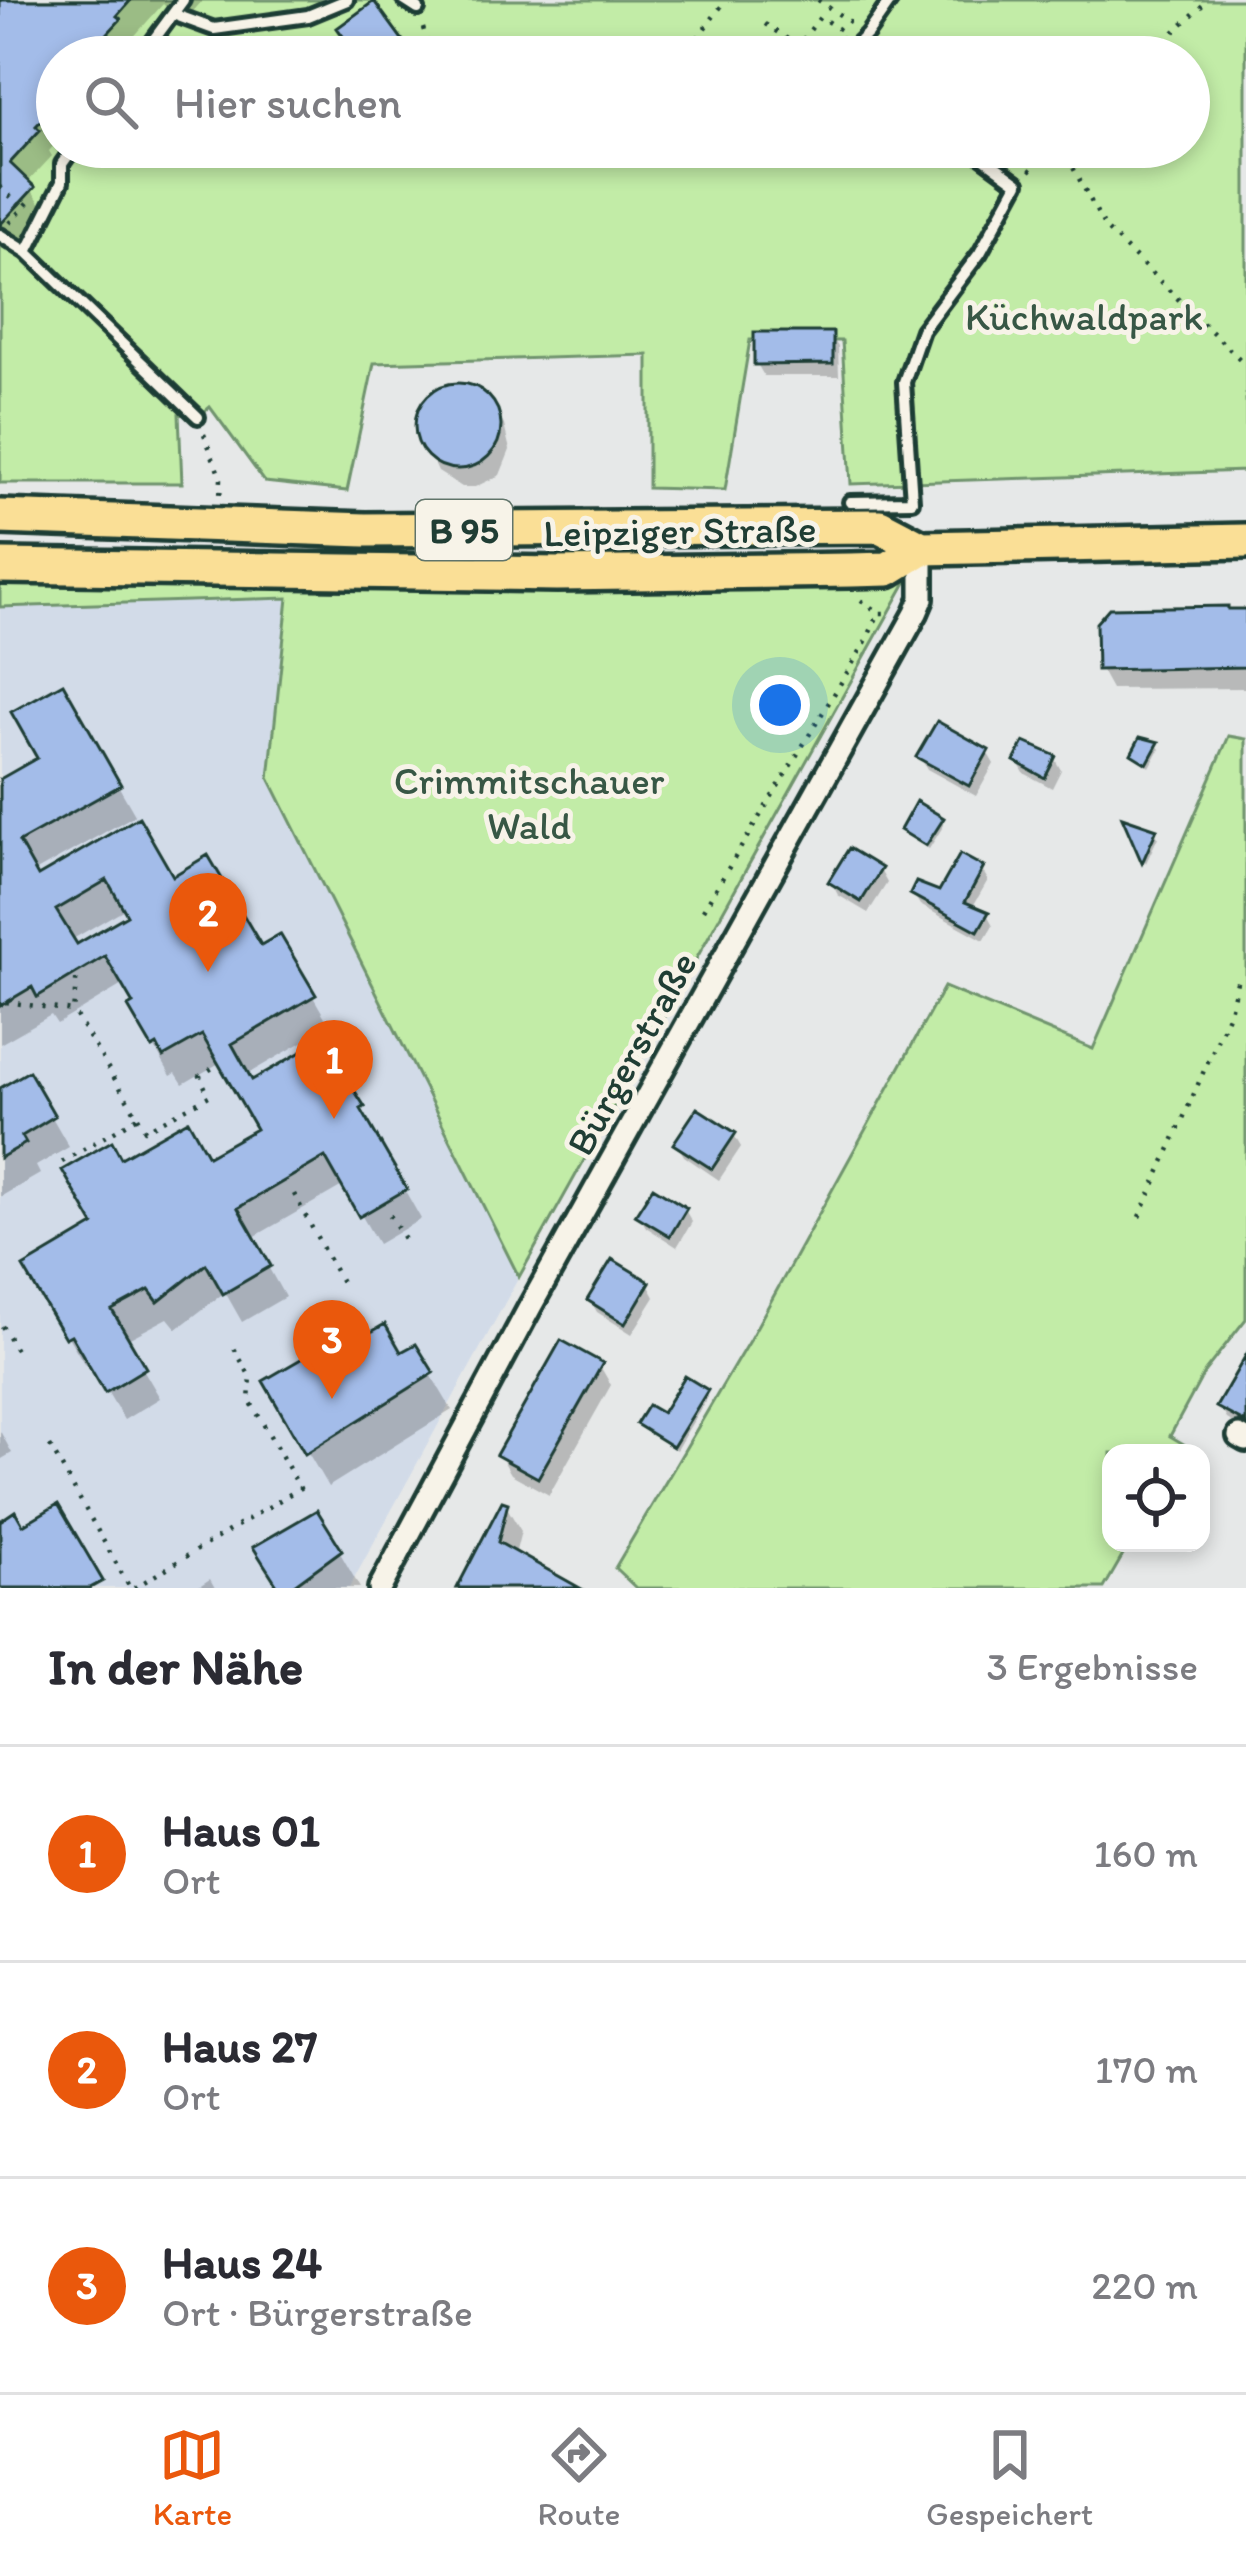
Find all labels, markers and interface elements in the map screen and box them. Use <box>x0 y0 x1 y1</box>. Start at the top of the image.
search box <box>36 36 1210 168</box>
icon: search <box>78 69 144 135</box>
text: Hier suchen <box>174 75 402 129</box>
park label: Küchwaldpark <box>965 293 1203 340</box>
road number: B 95 <box>416 500 512 560</box>
street label: Leipziger Straße <box>543 505 817 556</box>
your location <box>750 675 810 735</box>
park label: Crimmitschauer Wald <box>394 757 665 849</box>
pin: 2 <box>169 873 247 972</box>
street label: Bürgerstraße <box>556 943 707 1163</box>
pin: 1 <box>295 1020 373 1119</box>
pin: 3 <box>293 1300 371 1399</box>
map controls <box>1102 1444 1210 1552</box>
button: locate <box>1102 1444 1210 1552</box>
text: In der Nähe <box>48 1636 303 1697</box>
text: 3 Ergebnisse <box>987 1643 1198 1690</box>
text: Haus 01 <box>162 1803 320 1857</box>
text: 1 <box>78 1830 96 1877</box>
text: 160 m <box>1094 1830 1198 1877</box>
text: Ort <box>162 1857 220 1904</box>
text: Haus 27 <box>162 2019 317 2073</box>
text: 2 <box>77 2046 97 2093</box>
text: 170 m <box>1095 2046 1198 2093</box>
text: Ort <box>162 2073 220 2120</box>
text: Haus 24 <box>162 2235 322 2289</box>
text: 3 <box>76 2262 98 2309</box>
text: 220 m <box>1091 2262 1198 2309</box>
text: Ort · Bürgerstraße <box>162 2289 473 2336</box>
tab: Karte <box>153 2422 232 2533</box>
tab: Route <box>538 2422 621 2533</box>
tab: Gespeichert <box>926 2422 1093 2533</box>

